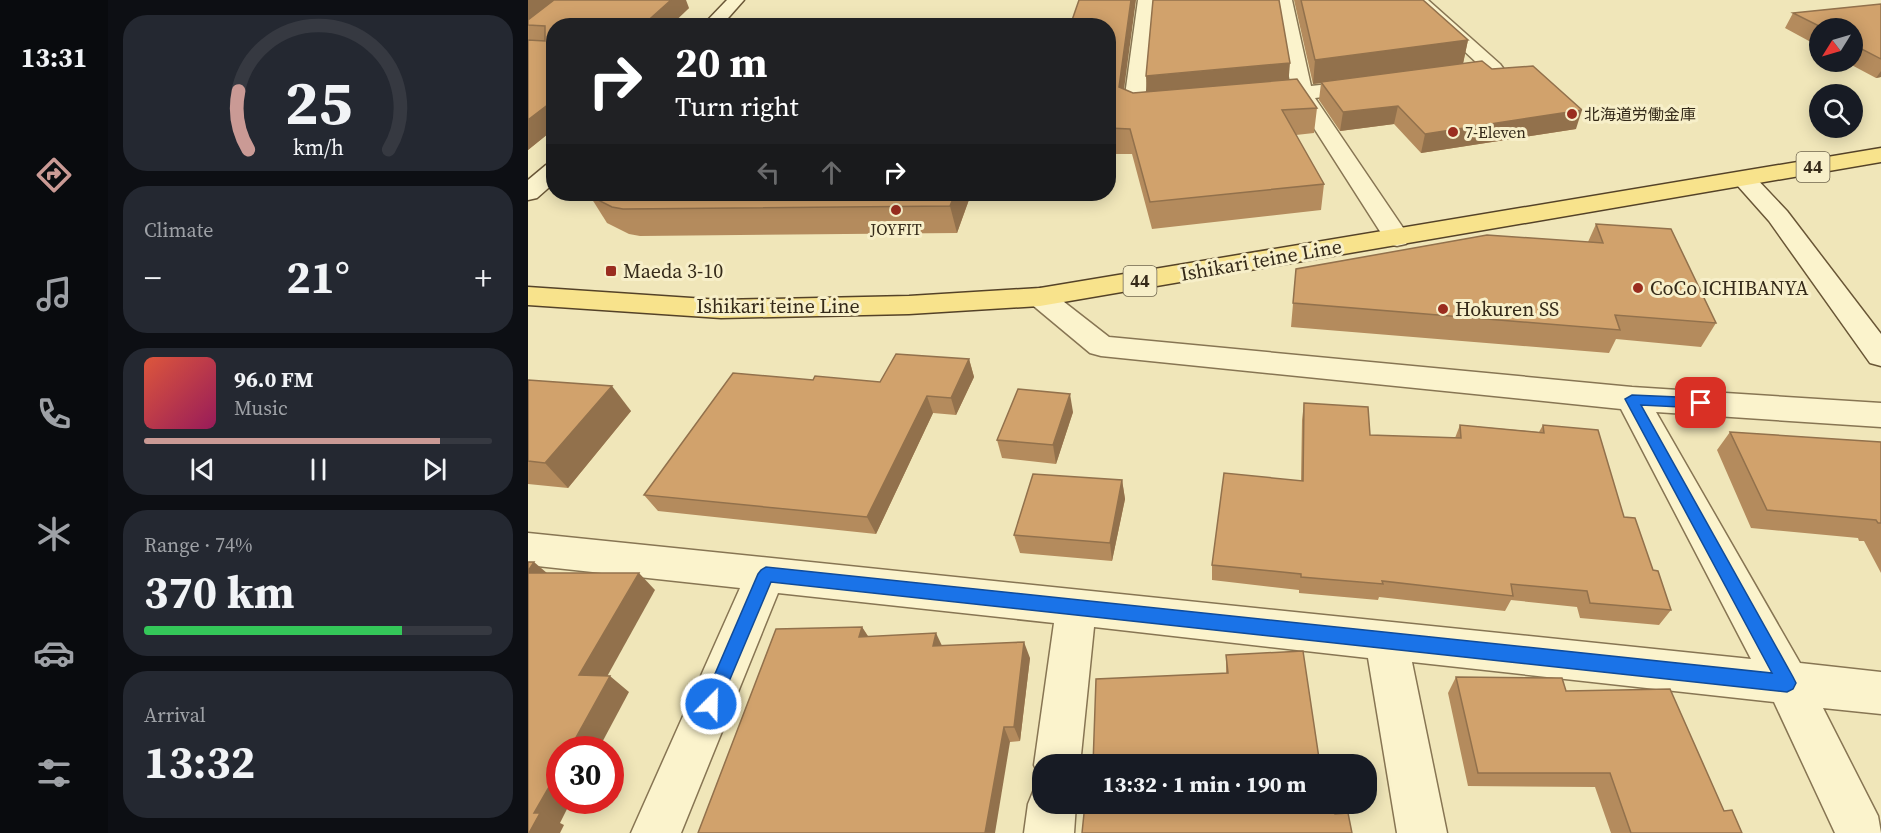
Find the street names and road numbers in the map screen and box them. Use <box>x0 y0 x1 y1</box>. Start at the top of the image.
road number: 44 <box>1796 152 1830 182</box>
street label: Ishikari teine Line <box>1178 232 1344 288</box>
road number: 44 <box>1124 266 1156 296</box>
street label: Ishikari teine Line <box>696 292 860 320</box>

